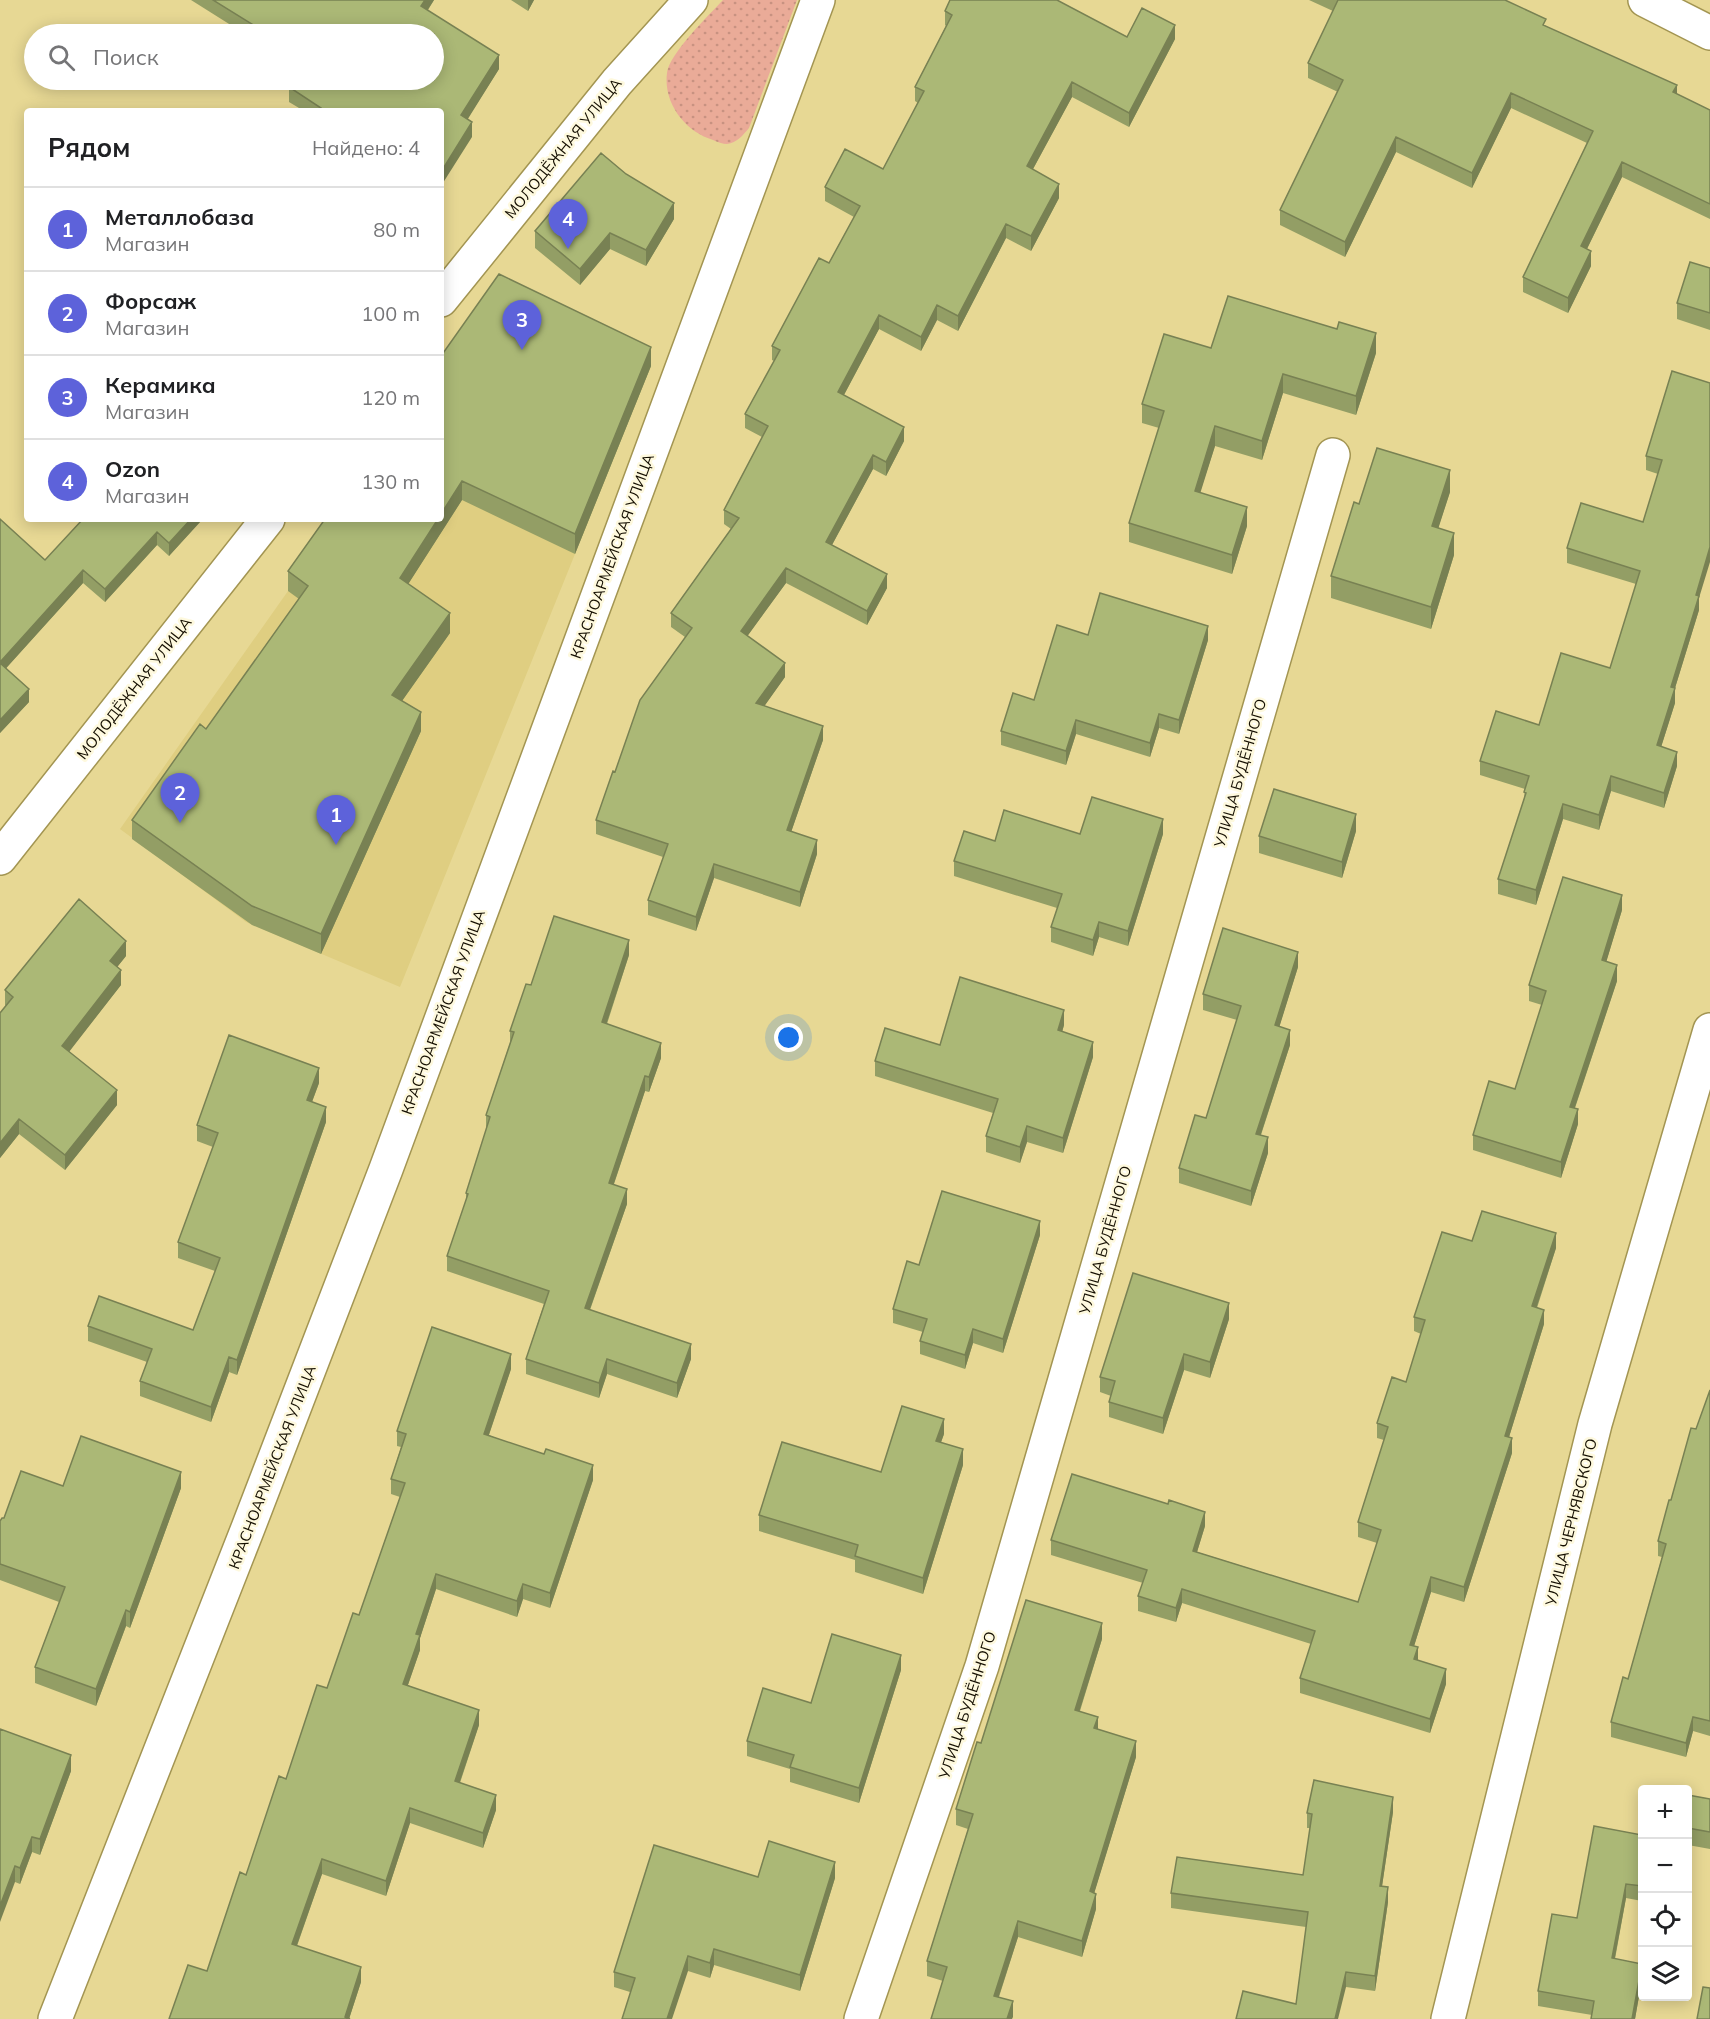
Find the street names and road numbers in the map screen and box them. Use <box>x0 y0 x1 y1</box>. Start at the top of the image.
street label: МОЛОДЁЖНАЯ УЛИЦА <box>500 74 626 222</box>
street label: КРАСНОАРМЕЙСКАЯ УЛИЦА <box>566 451 658 661</box>
street label: МОЛОДЁЖНАЯ УЛИЦА <box>73 613 195 763</box>
street label: УЛИЦА БУДЁННОГО <box>1209 696 1270 851</box>
street label: КРАСНОАРМЕЙСКАЯ УЛИЦА <box>397 907 489 1117</box>
street label: УЛИЦА БУДЁННОГО <box>1074 1163 1135 1318</box>
street label: КРАСНОАРМЕЙСКАЯ УЛИЦА <box>224 1362 320 1572</box>
street label: УЛИЦА ЧЕРНЯВСКОГО <box>1541 1436 1601 1609</box>
street label: УЛИЦА БУДЁННОГО <box>934 1629 1000 1782</box>

